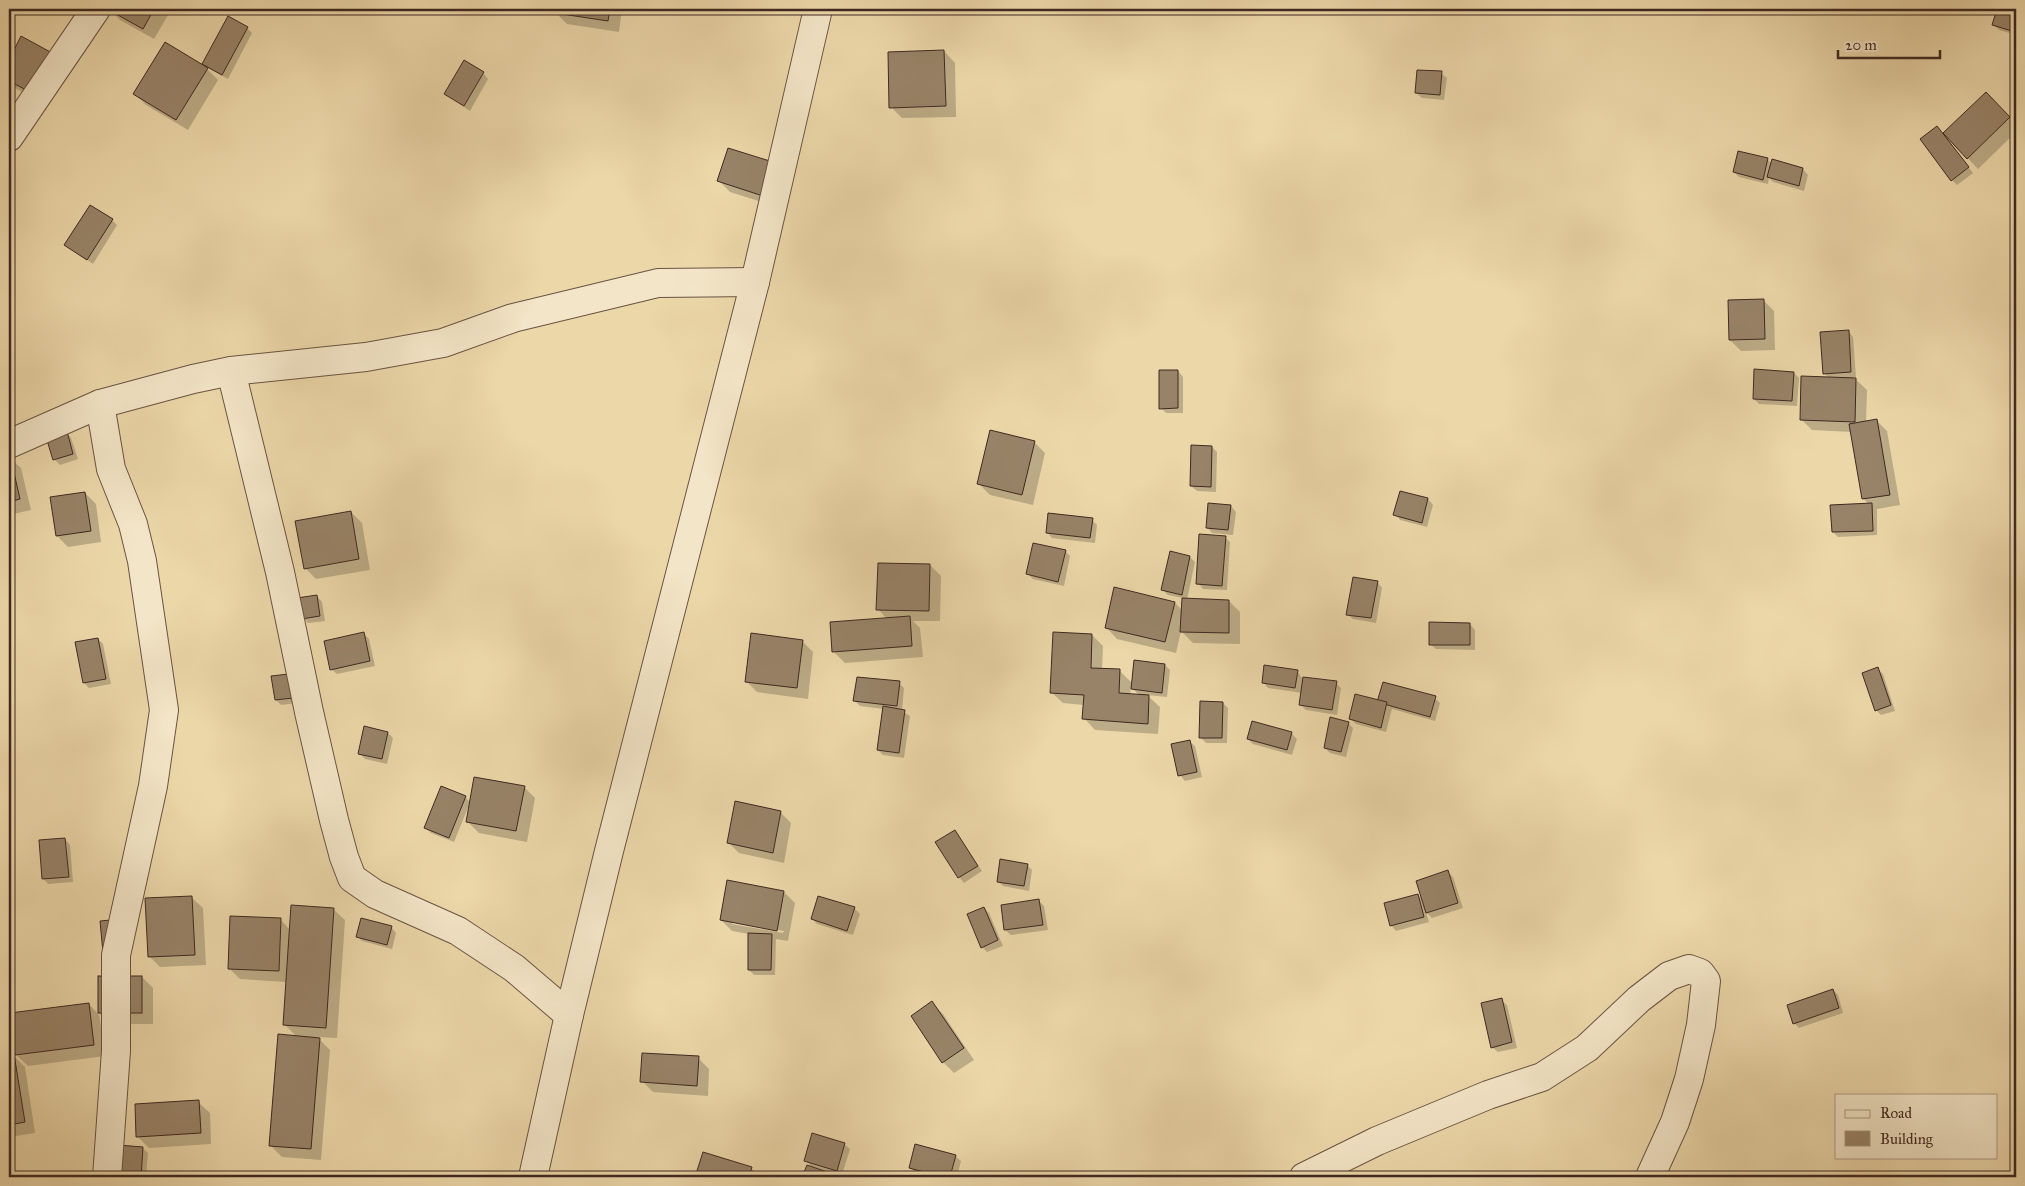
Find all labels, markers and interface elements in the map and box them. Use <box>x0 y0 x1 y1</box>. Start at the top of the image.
scale bar <box>1838 28 1940 60</box>
text: 20 m <box>1845 36 1877 54</box>
legend <box>1835 1094 1998 1158</box>
text: Road <box>1880 1104 1912 1122</box>
text: Building <box>1880 1130 1934 1148</box>

